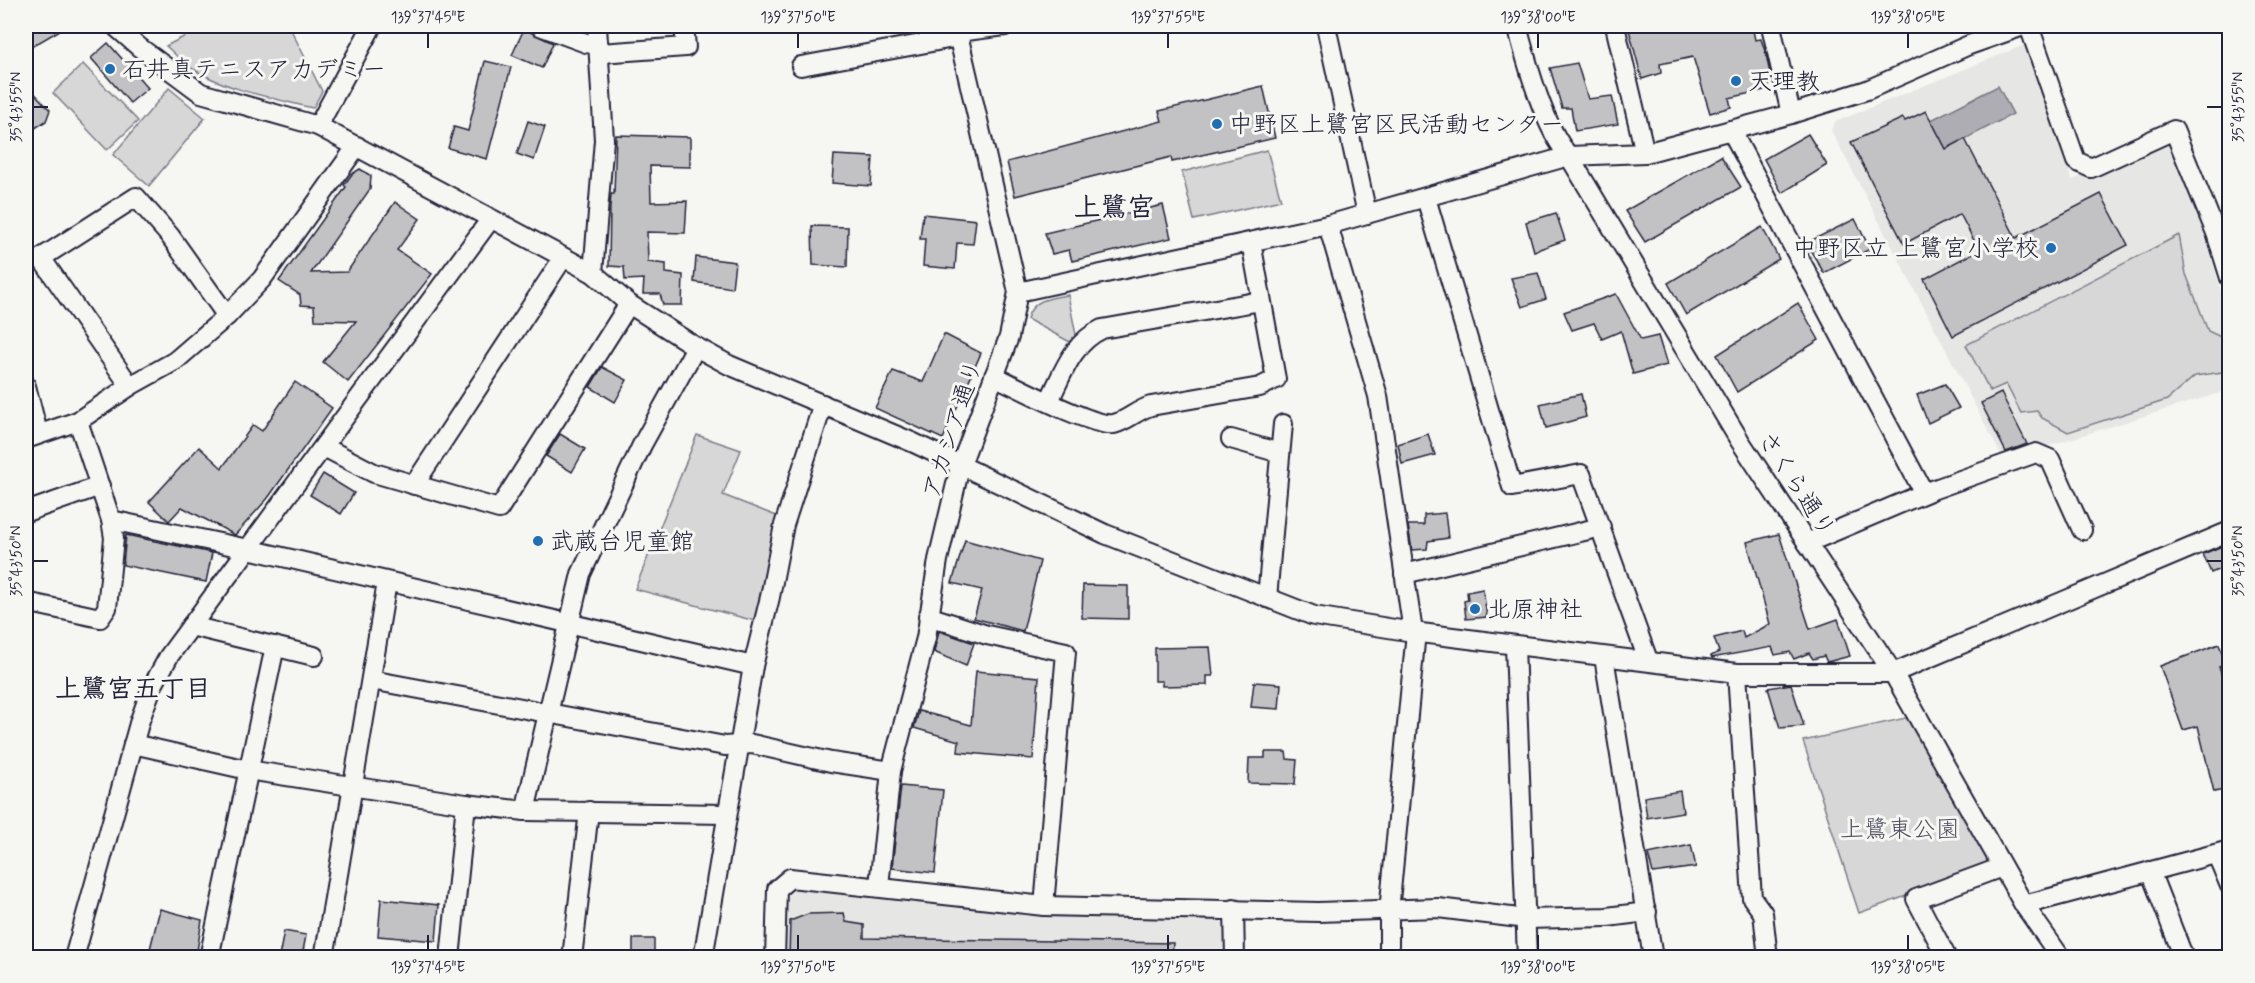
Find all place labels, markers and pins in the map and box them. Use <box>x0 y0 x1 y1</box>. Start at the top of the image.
place label: 石井真テニスアカデミー <box>122 55 386 86</box>
marker: 石井真テニスアカデミー <box>103 62 117 76</box>
place label: 天理教 <box>1748 67 1820 98</box>
marker: 天理教 <box>1729 74 1743 88</box>
place label: 中野区上鷺宮区民活動センター <box>1229 110 1564 141</box>
marker: 中野区上鷺宮区民活動センター <box>1210 117 1224 131</box>
place label: 中野区立 上鷺宮小学校 <box>1793 234 2039 265</box>
marker: 中野区立 上鷺宮小学校 <box>2044 241 2058 255</box>
place label: 武蔵台児童館 <box>550 527 694 558</box>
marker: 武蔵台児童館 <box>531 534 545 548</box>
place label: 北原神社 <box>1487 595 1583 626</box>
marker: 北原神社 <box>1468 602 1482 616</box>

